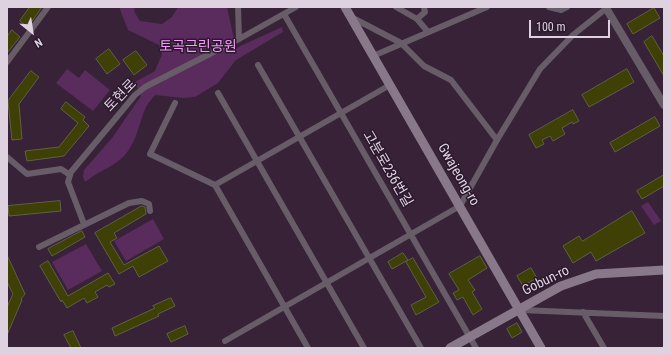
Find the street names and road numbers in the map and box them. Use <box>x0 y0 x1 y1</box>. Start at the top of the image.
street label: 토현로 <box>102 76 140 116</box>
street label: 고분로236번길 <box>358 128 416 210</box>
street label: Gwajeong-ro <box>433 141 483 209</box>
street label: Gobun-ro <box>520 262 572 300</box>

